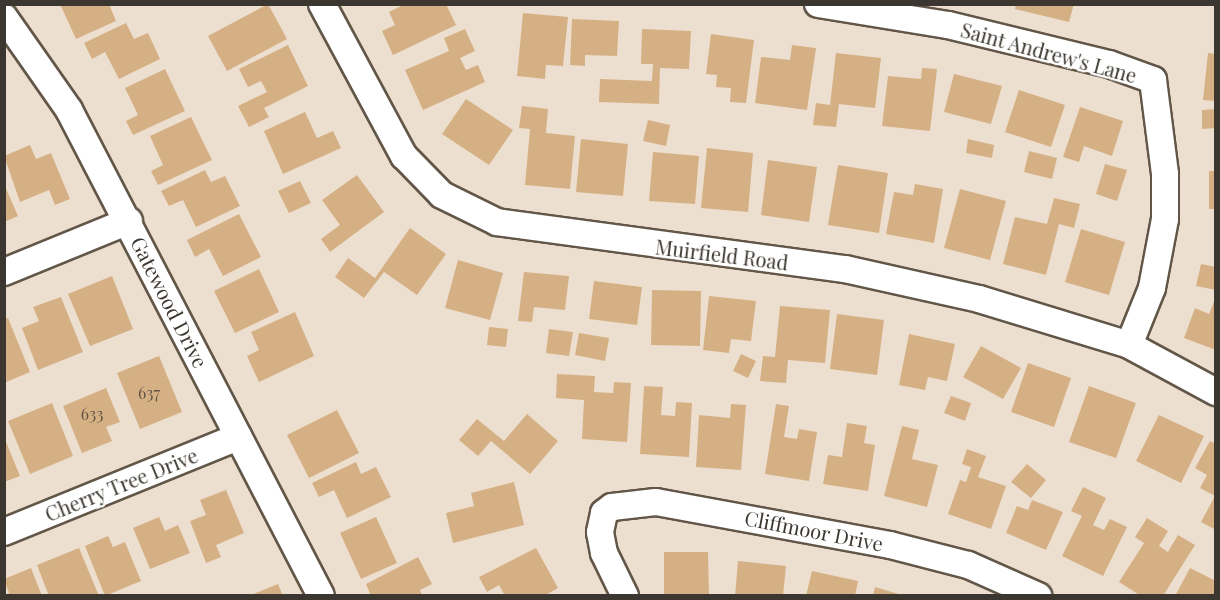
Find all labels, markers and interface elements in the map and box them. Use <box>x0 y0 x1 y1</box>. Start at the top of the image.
street label: Saint Andrew's Lane <box>958 17 1140 87</box>
street label: Gatewood Drive <box>127 233 213 371</box>
street label: Muirfield Road <box>654 234 790 274</box>
house number: 637 <box>138 383 160 403</box>
house number: 633 <box>81 404 103 424</box>
street label: Cherry Tree Drive <box>41 442 201 526</box>
street label: Cliffmoor Drive <box>743 505 885 555</box>

